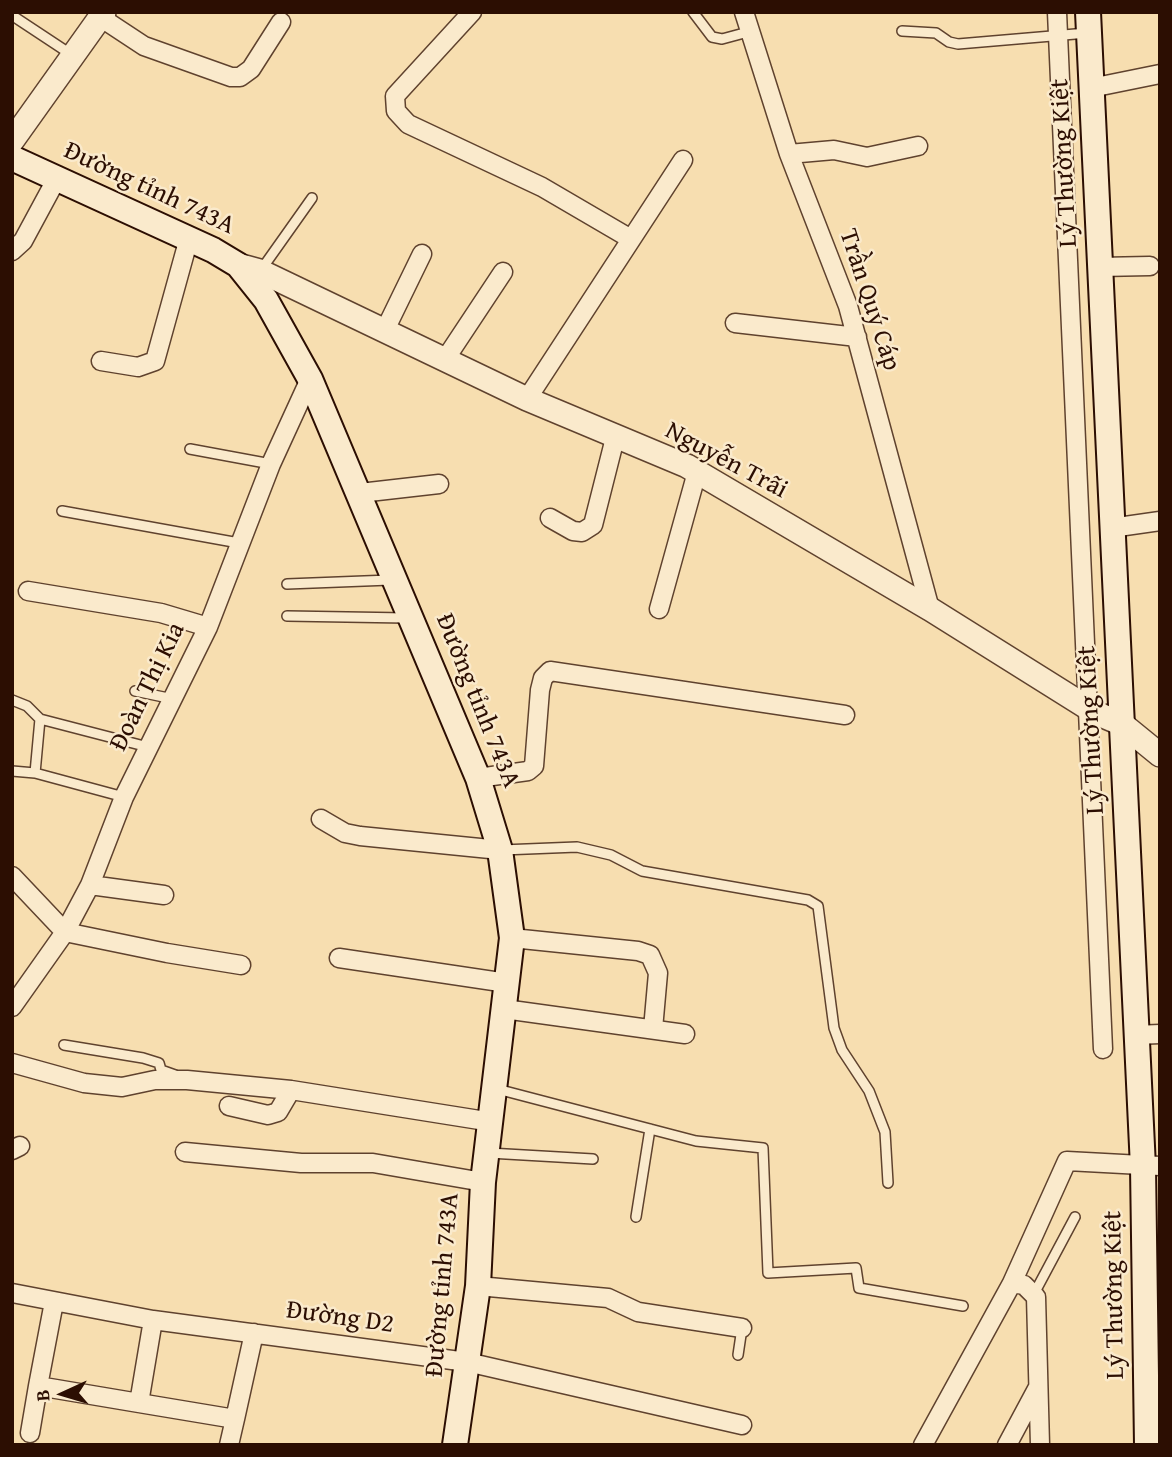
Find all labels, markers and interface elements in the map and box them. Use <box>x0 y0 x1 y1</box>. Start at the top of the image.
street label: Lý Thường Kiệt <box>1045 78 1085 248</box>
street label: Đường tỉnh 743A <box>59 136 239 242</box>
street label: Trần Quý Cáp <box>831 225 907 375</box>
street label: Nguyễn Trãi <box>659 416 793 506</box>
street label: Đường tỉnh 743A <box>428 610 526 792</box>
street label: Đoàn Thị Kia <box>104 618 192 756</box>
street label: Lý Thường Kiệt <box>1072 645 1112 815</box>
street label: Đường tỉnh 743A <box>419 1192 467 1378</box>
street label: Lý Thường Kiệt <box>1098 1210 1132 1380</box>
street label: Đường D2 <box>284 1295 396 1341</box>
north arrow <box>28 1359 98 1429</box>
text: B <box>28 1389 56 1402</box>

